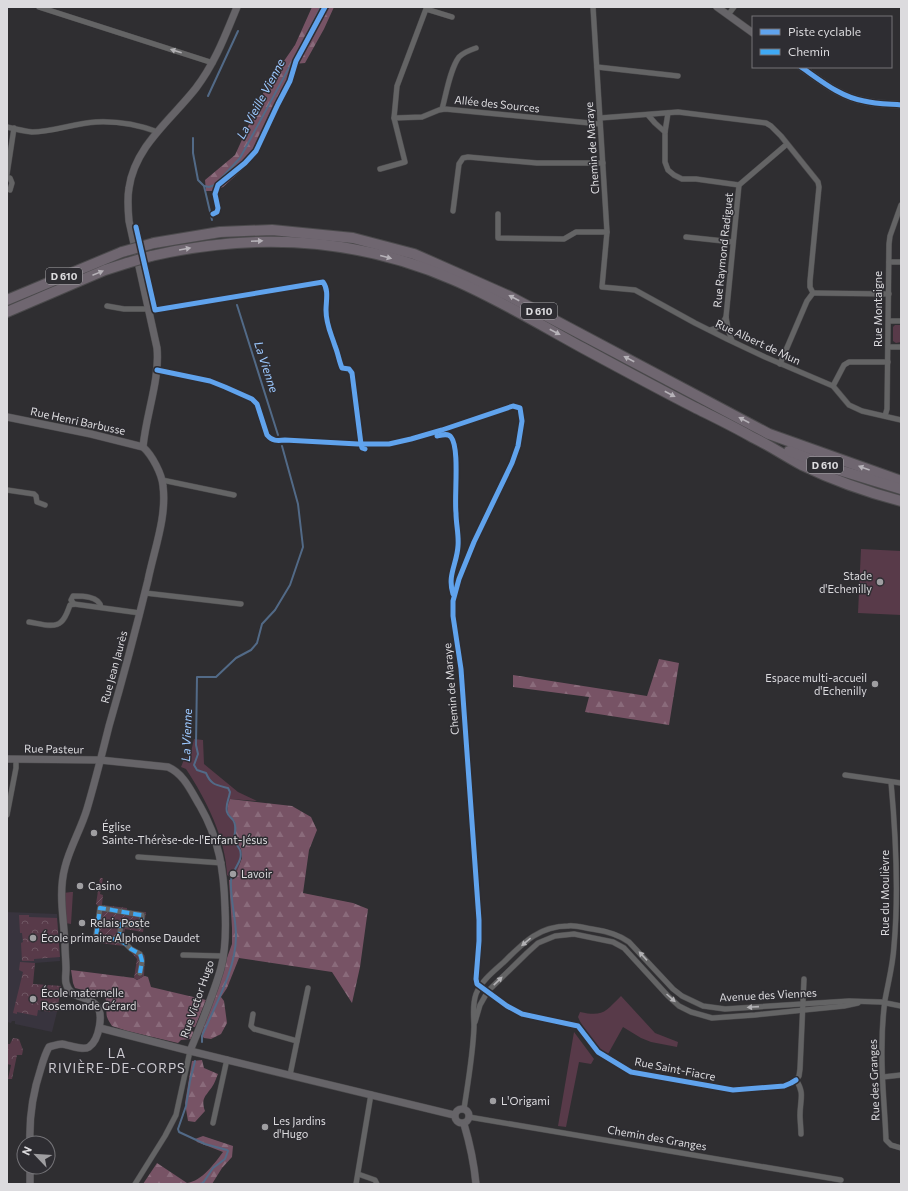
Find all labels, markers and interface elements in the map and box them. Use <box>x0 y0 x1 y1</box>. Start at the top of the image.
legend <box>752 16 892 68</box>
text: Piste cyclable <box>788 24 861 38</box>
text: Chemin <box>788 44 830 58</box>
one-way arrow <box>170 48 182 54</box>
water label: La Vieille Vienne <box>233 56 287 141</box>
street label: Allée des Sources <box>454 93 540 114</box>
street label: Chemin de Maraye <box>582 101 601 194</box>
street label: Rue Raymond Radiguet <box>710 191 735 308</box>
one-way arrow <box>251 238 263 245</box>
one-way arrow <box>178 246 191 252</box>
one-way arrow <box>380 254 392 260</box>
road number: D 610 <box>46 268 82 284</box>
one-way arrow <box>93 270 104 276</box>
street label: Rue Montaigne <box>871 271 884 347</box>
one-way arrow <box>508 295 520 302</box>
road number: D 610 <box>521 303 557 319</box>
street label: Rue Albert de Mun <box>714 316 803 367</box>
one-way arrow <box>549 329 561 336</box>
water label: La Vienne <box>252 339 282 395</box>
one-way arrow <box>623 356 635 363</box>
one-way arrow <box>664 391 675 397</box>
street label: Rue Henri Barbusse <box>29 404 127 437</box>
one-way arrow <box>738 417 749 424</box>
road number: D 610 <box>807 457 843 473</box>
one-way arrow <box>858 465 870 471</box>
place label: Stade d'Echenilly <box>819 569 872 595</box>
marker: Stade d'Echenilly <box>875 577 885 587</box>
street label: Rue Jean Jaurès <box>98 629 130 705</box>
street label: Chemin de Maraye <box>440 642 461 736</box>
place label: Espace multi-accueil d'Echenilly <box>765 671 867 697</box>
marker: Espace multi-accueil d'Echenilly <box>870 679 880 689</box>
water label: La Vienne <box>178 707 194 762</box>
street label: Rue Pasteur <box>24 741 85 756</box>
place label: Église Sainte-Thérèse-de-l'Enfant-Jésus <box>102 819 267 847</box>
marker: Église Sainte-Thérèse-de-l'Enfant-Jésus <box>89 828 99 838</box>
street label: Rue du Moulièvre <box>878 850 891 936</box>
place label: Lavoir <box>241 867 273 880</box>
marker: Lavoir <box>228 869 238 879</box>
place label: Casino <box>88 879 122 892</box>
marker: Casino <box>75 881 85 891</box>
place label: Relais Poste <box>90 916 150 929</box>
marker: Relais Poste <box>77 918 87 928</box>
place label: École primaire Alphonse Daudet <box>41 930 200 944</box>
marker: École primaire Alphonse Daudet <box>28 933 38 943</box>
one-way arrow <box>520 937 531 946</box>
one-way arrow <box>638 951 647 961</box>
street label: Rue Victor Hugo <box>177 958 216 1039</box>
one-way arrow <box>493 976 503 986</box>
place label: École maternelle Rosemonde Gérard <box>41 985 136 1012</box>
street label: Avenue des Viennes <box>719 985 817 1004</box>
marker: École maternelle Rosemonde Gérard <box>28 994 38 1004</box>
one-way arrow <box>665 994 676 1003</box>
one-way arrow <box>747 1004 759 1011</box>
street label: Rue des Granges <box>866 1039 881 1121</box>
district label: LA RIVIÈRE-DE-CORPS <box>48 1045 186 1076</box>
street label: Rue Saint-Fiacre <box>634 1054 717 1083</box>
place label: L'Origami <box>501 1094 550 1107</box>
marker: L'Origami <box>488 1096 498 1106</box>
place label: Les Jardins d'Hugo <box>273 1114 326 1140</box>
marker: Les Jardins d'Hugo <box>260 1122 270 1132</box>
street label: Chemin des Granges <box>606 1122 708 1153</box>
north arrow <box>16 1135 56 1175</box>
text: N <box>19 1144 34 1157</box>

